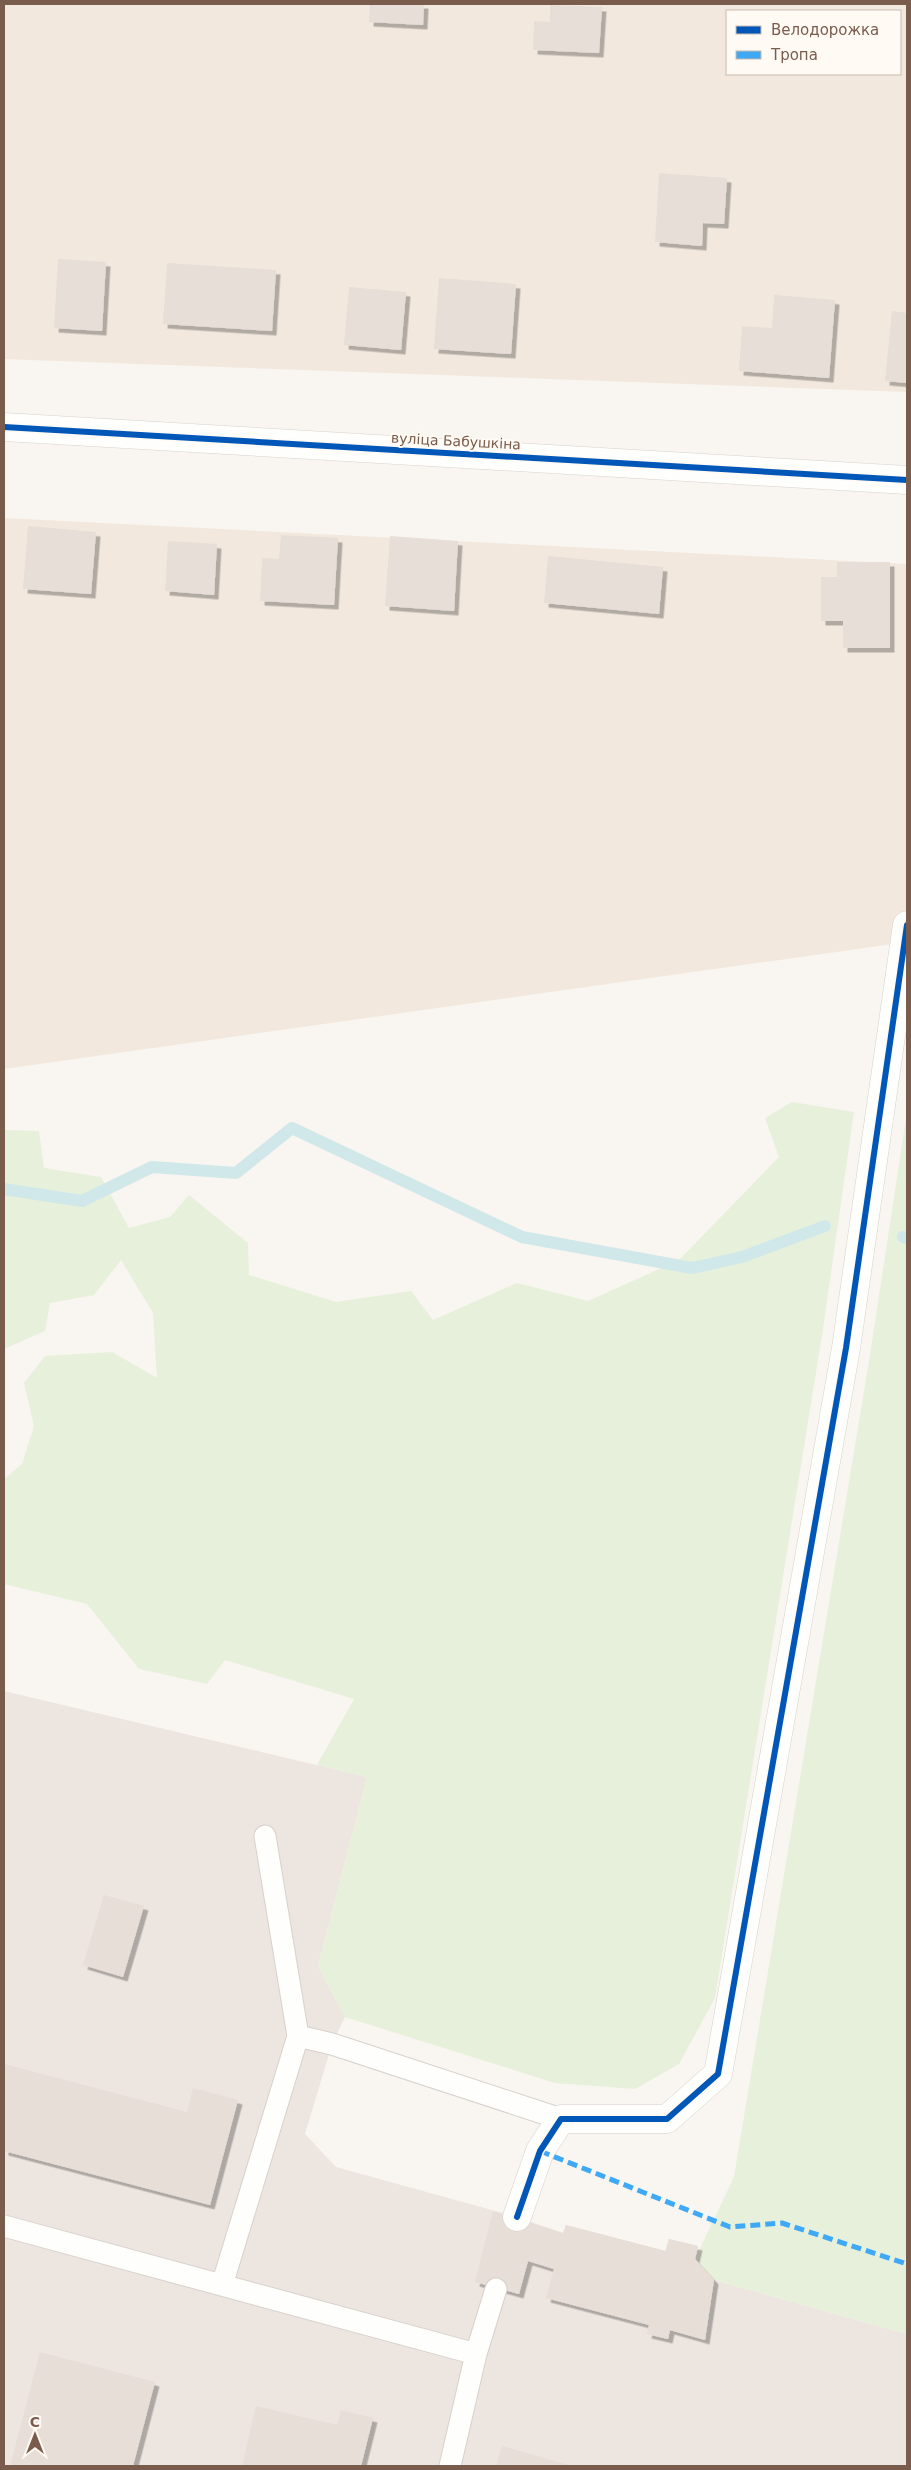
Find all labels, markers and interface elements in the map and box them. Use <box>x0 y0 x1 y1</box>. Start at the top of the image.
legend <box>726 10 901 75</box>
text: Велодорожка <box>771 21 879 39</box>
text: Тропа <box>770 46 818 64</box>
street label: вуліца Бабушкіна <box>391 430 521 452</box>
north arrow <box>10 2410 60 2460</box>
text: С <box>30 2414 40 2430</box>

